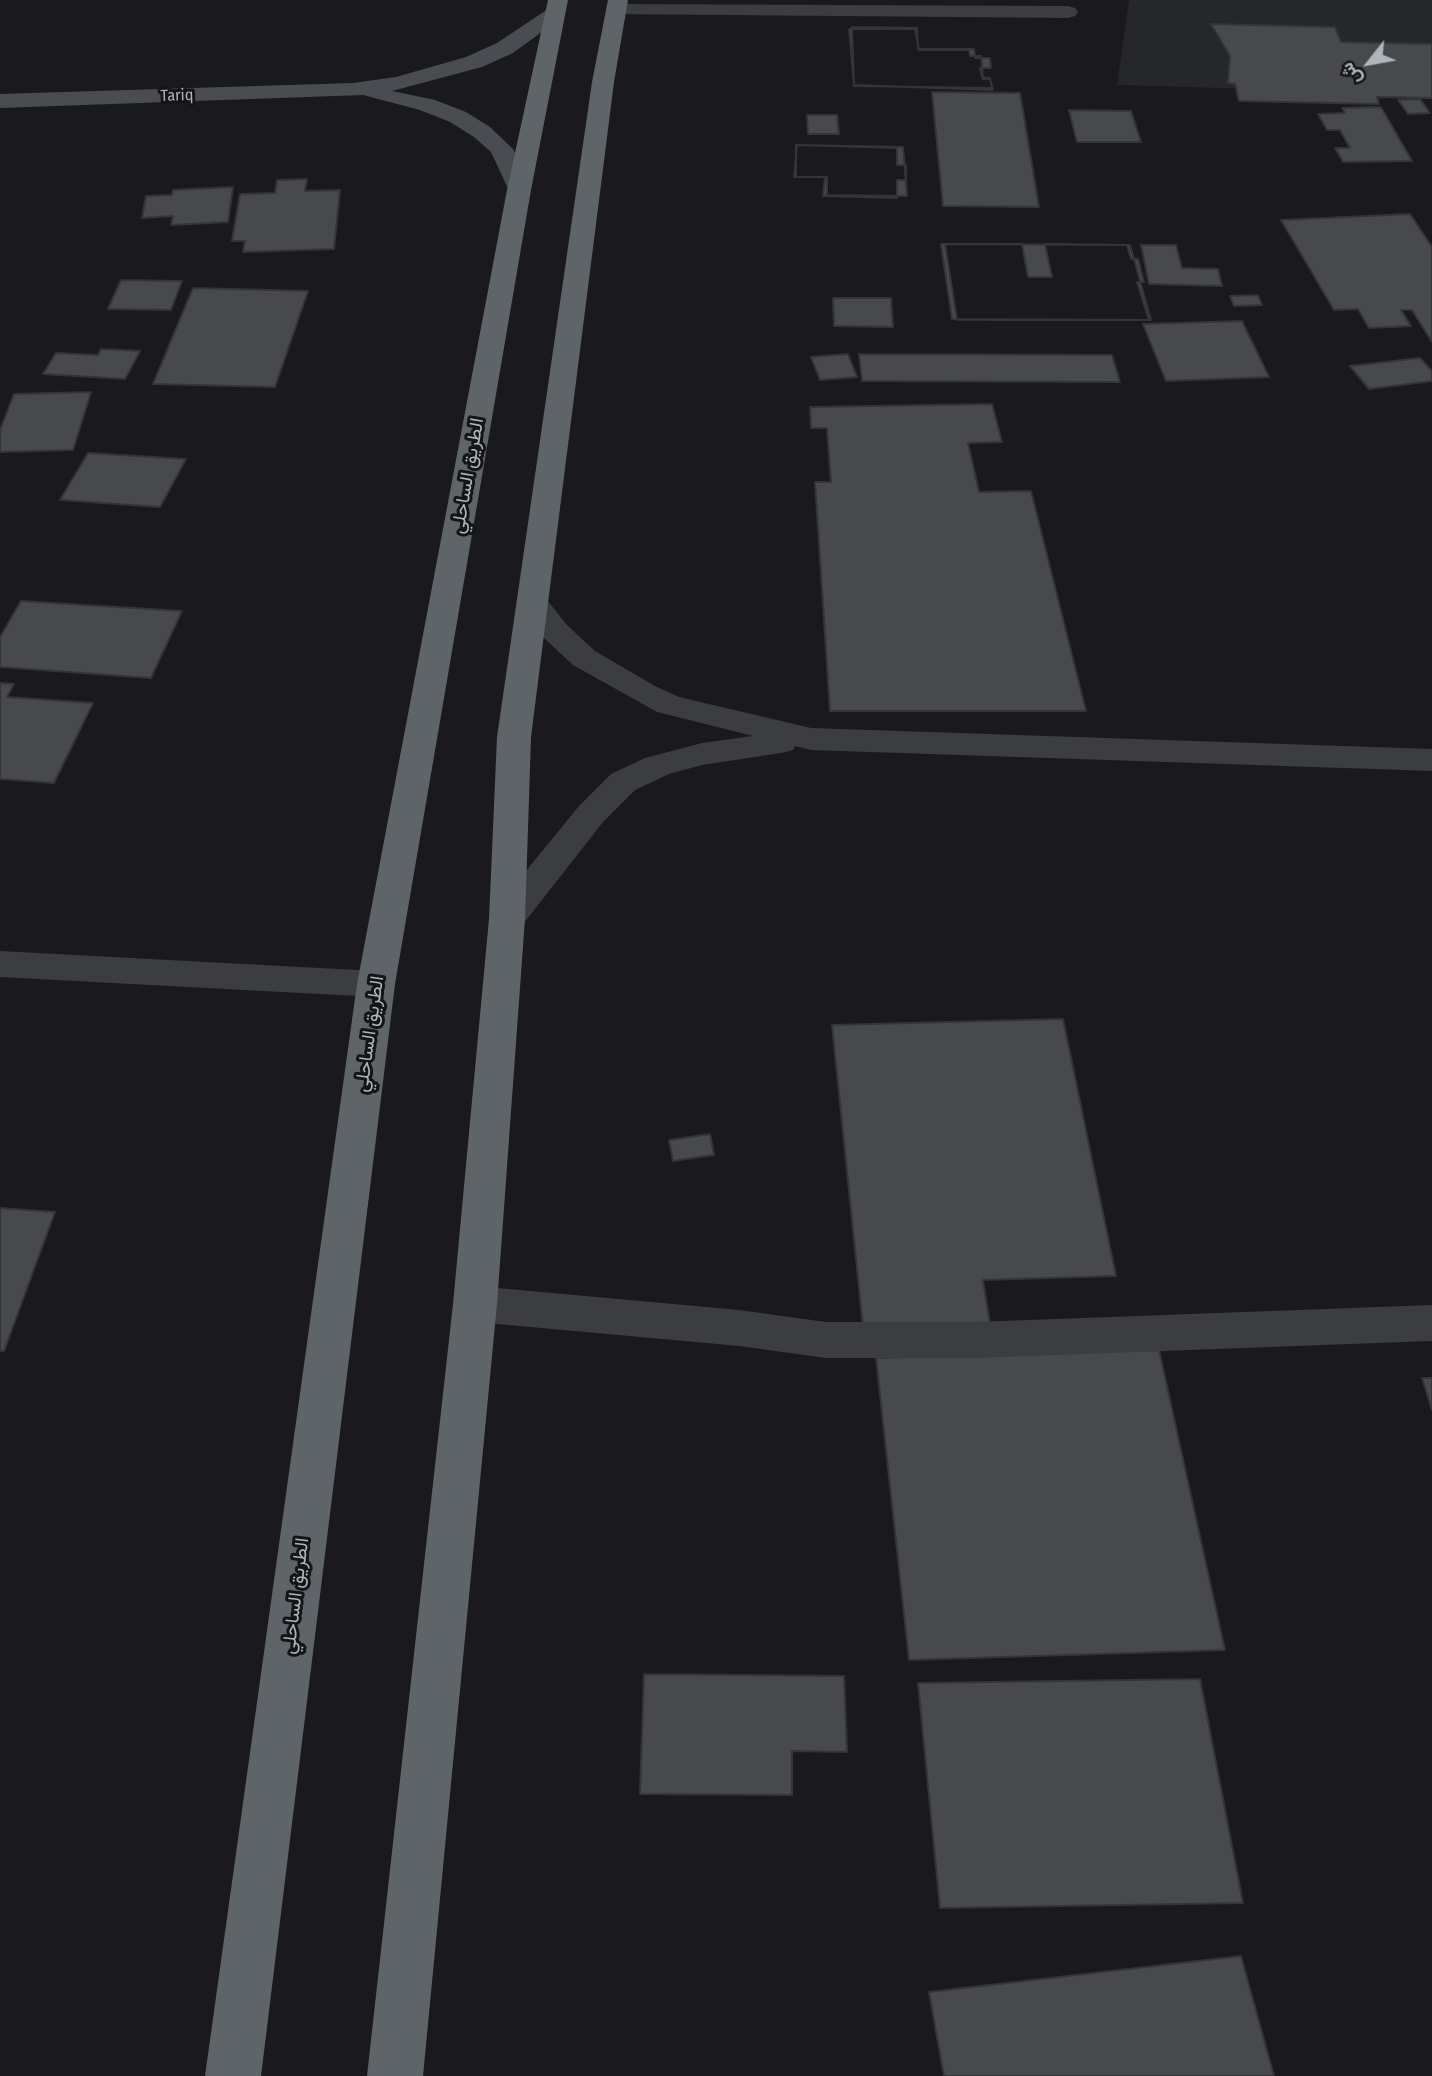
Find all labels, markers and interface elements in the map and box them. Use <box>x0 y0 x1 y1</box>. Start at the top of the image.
north arrow <box>1334 28 1404 98</box>
text: ش <box>1335 58 1366 90</box>
street label: Tariq <box>160 86 194 106</box>
street label: الطريق الساحلي <box>447 416 489 536</box>
street label: الطريق الساحلي <box>351 974 389 1094</box>
street label: الطريق الساحلي <box>278 1537 314 1655</box>

